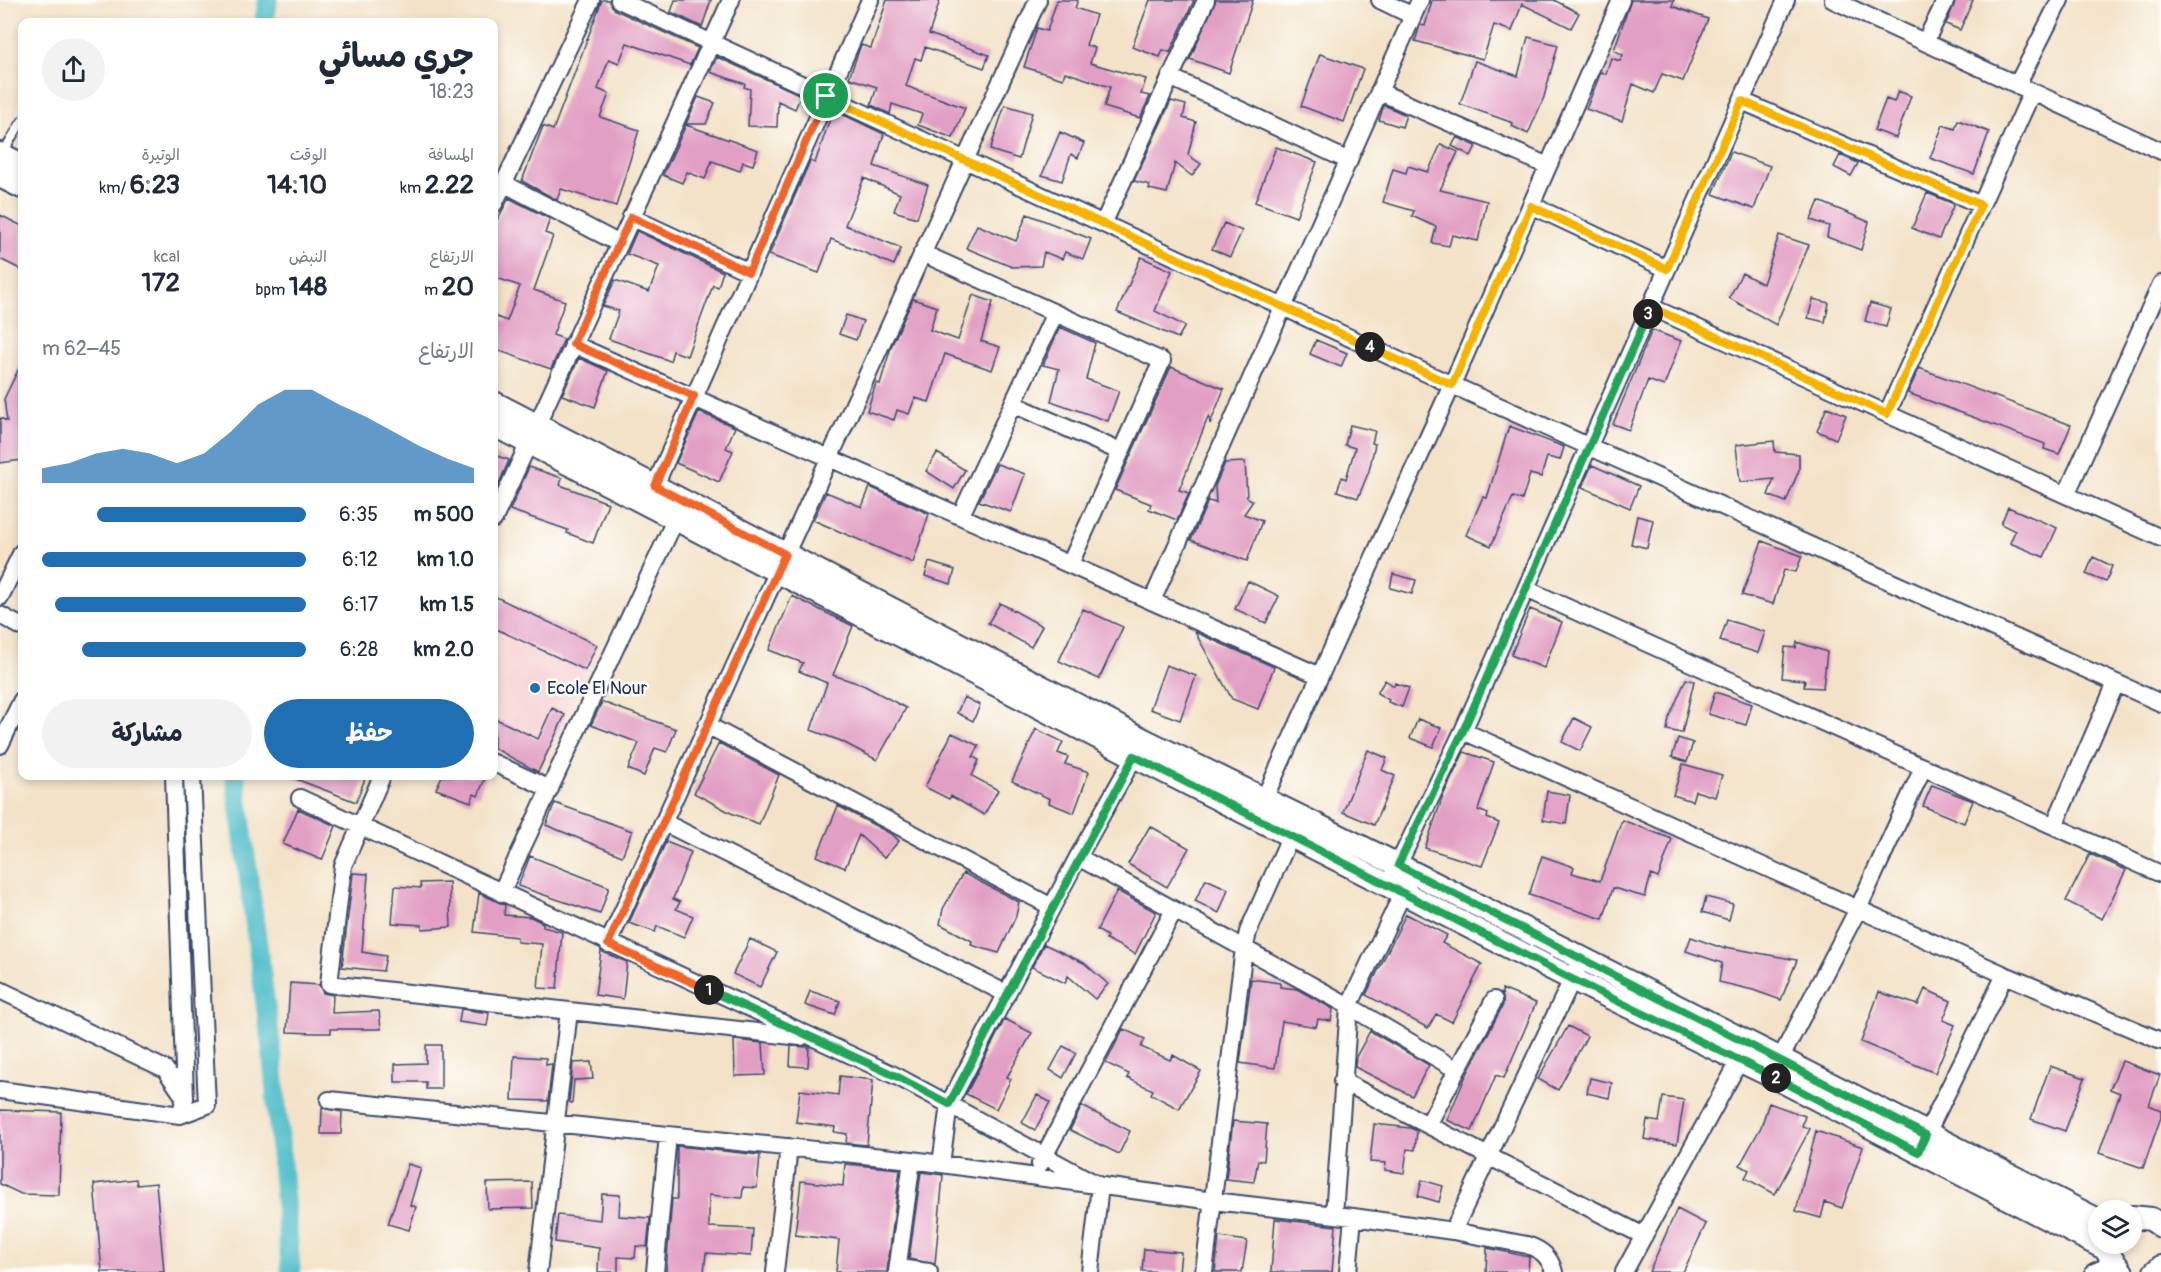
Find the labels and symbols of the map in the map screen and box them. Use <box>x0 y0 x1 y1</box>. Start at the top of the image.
pin <box>800 70 851 121</box>
pin: 3 <box>1633 299 1663 329</box>
pin: 4 <box>1355 332 1385 362</box>
place label: Ecole El Nour <box>547 677 648 700</box>
marker: Ecole El Nour <box>528 681 542 695</box>
pin: 1 <box>694 975 724 1005</box>
pin: 2 <box>1761 1063 1791 1093</box>

